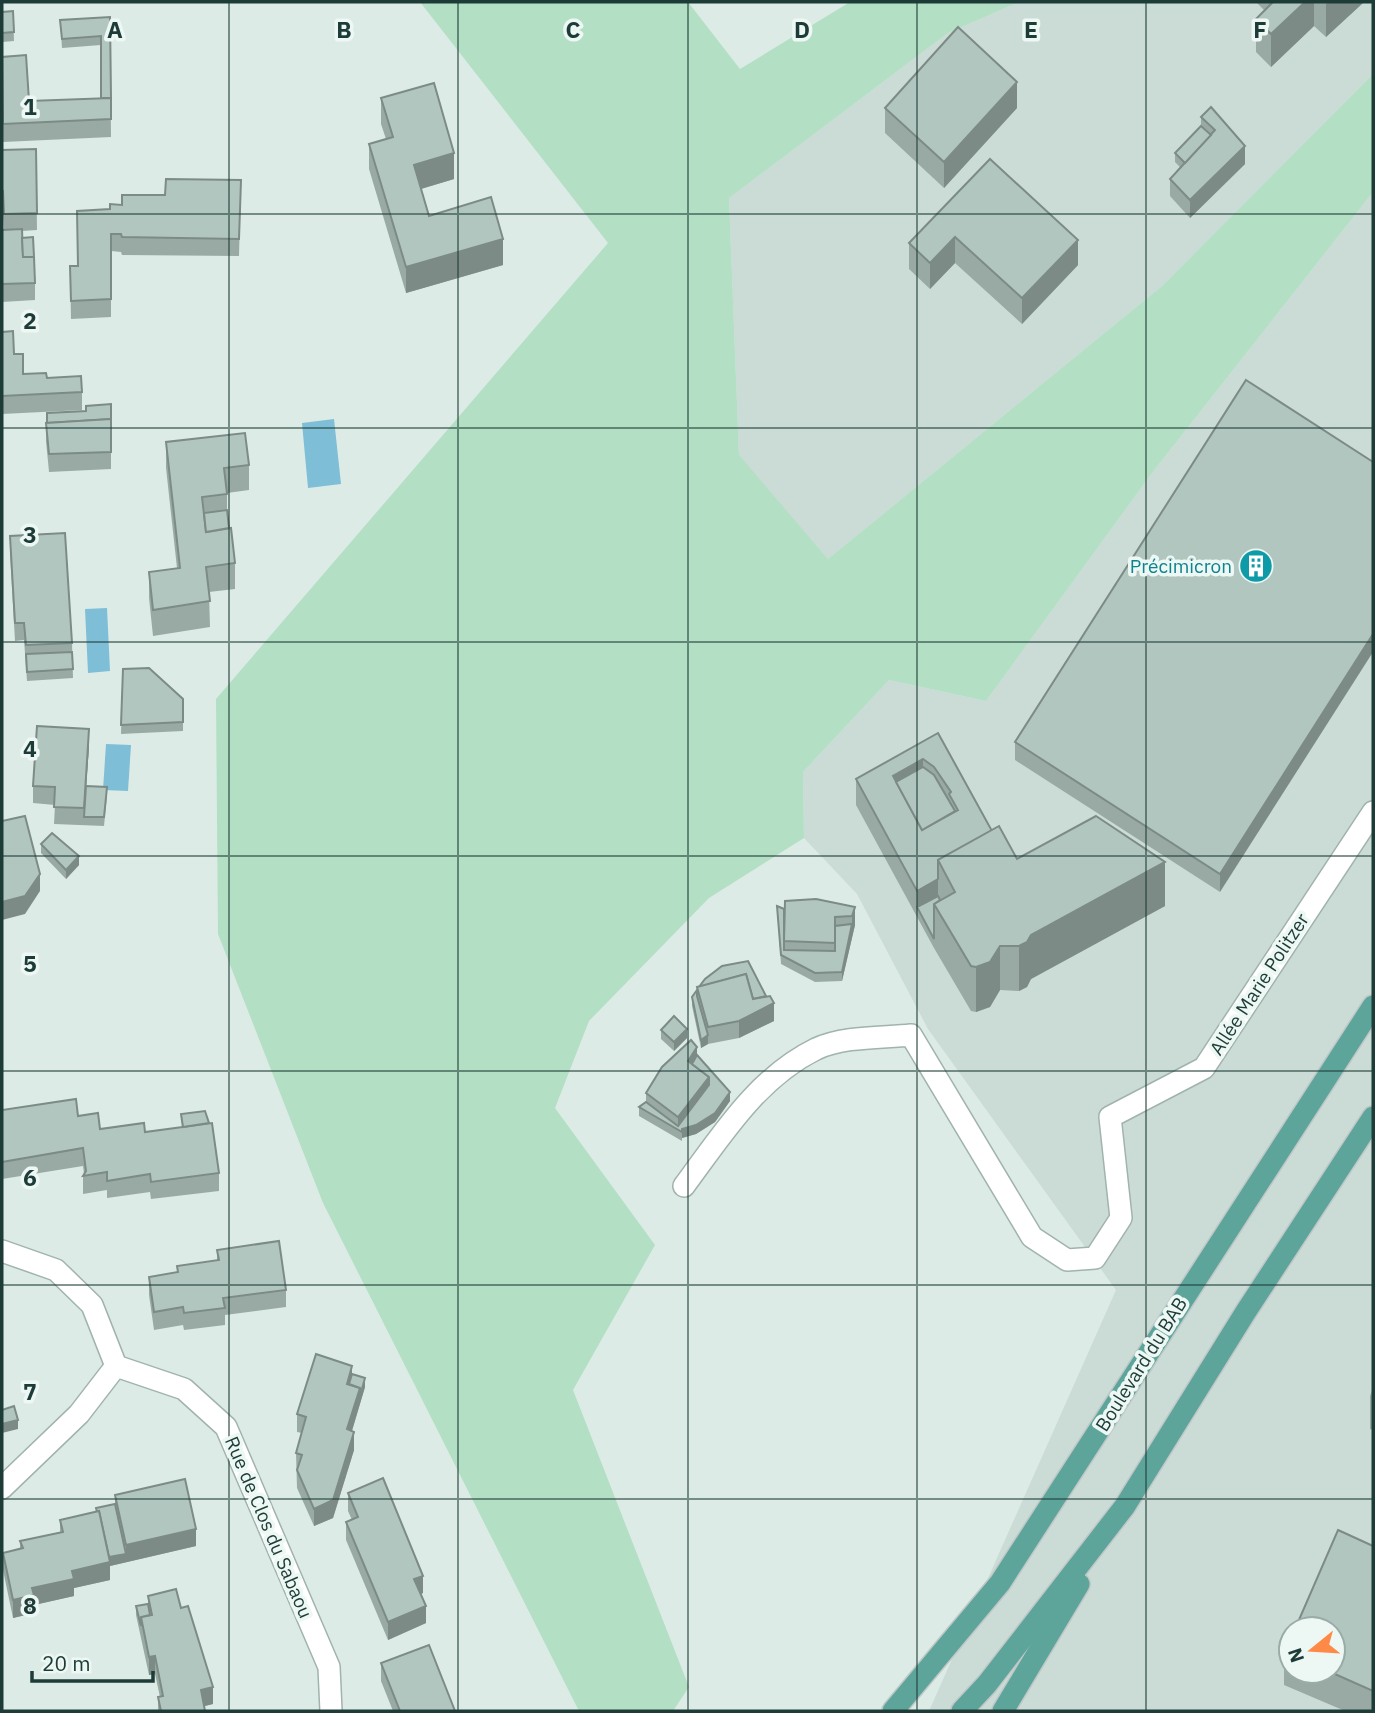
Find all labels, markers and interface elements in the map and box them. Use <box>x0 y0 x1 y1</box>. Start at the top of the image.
text: A <box>107 14 123 44</box>
text: B <box>336 14 352 44</box>
text: C <box>566 14 581 44</box>
text: D <box>794 14 810 44</box>
text: E <box>1024 14 1038 44</box>
text: F <box>1253 14 1267 44</box>
text: 1 <box>23 91 37 121</box>
text: 2 <box>23 305 37 335</box>
text: 3 <box>23 519 37 549</box>
building icon: Précimicron <box>1237 547 1275 585</box>
place label: Précimicron <box>1130 554 1232 578</box>
text: 4 <box>23 733 37 763</box>
street label: Allée Marie Politzer <box>1204 909 1314 1059</box>
text: 5 <box>23 948 37 978</box>
text: 6 <box>23 1162 37 1192</box>
street label: Boulevard du BAB <box>1090 1292 1192 1436</box>
text: 7 <box>23 1376 37 1406</box>
street label: Rue de Clos du Sabaou <box>220 1432 318 1622</box>
text: 8 <box>23 1590 37 1620</box>
north arrow <box>1277 1615 1347 1685</box>
scale bar <box>32 1640 152 1684</box>
text: N <box>1282 1645 1309 1666</box>
text: 20 m <box>42 1649 91 1677</box>

